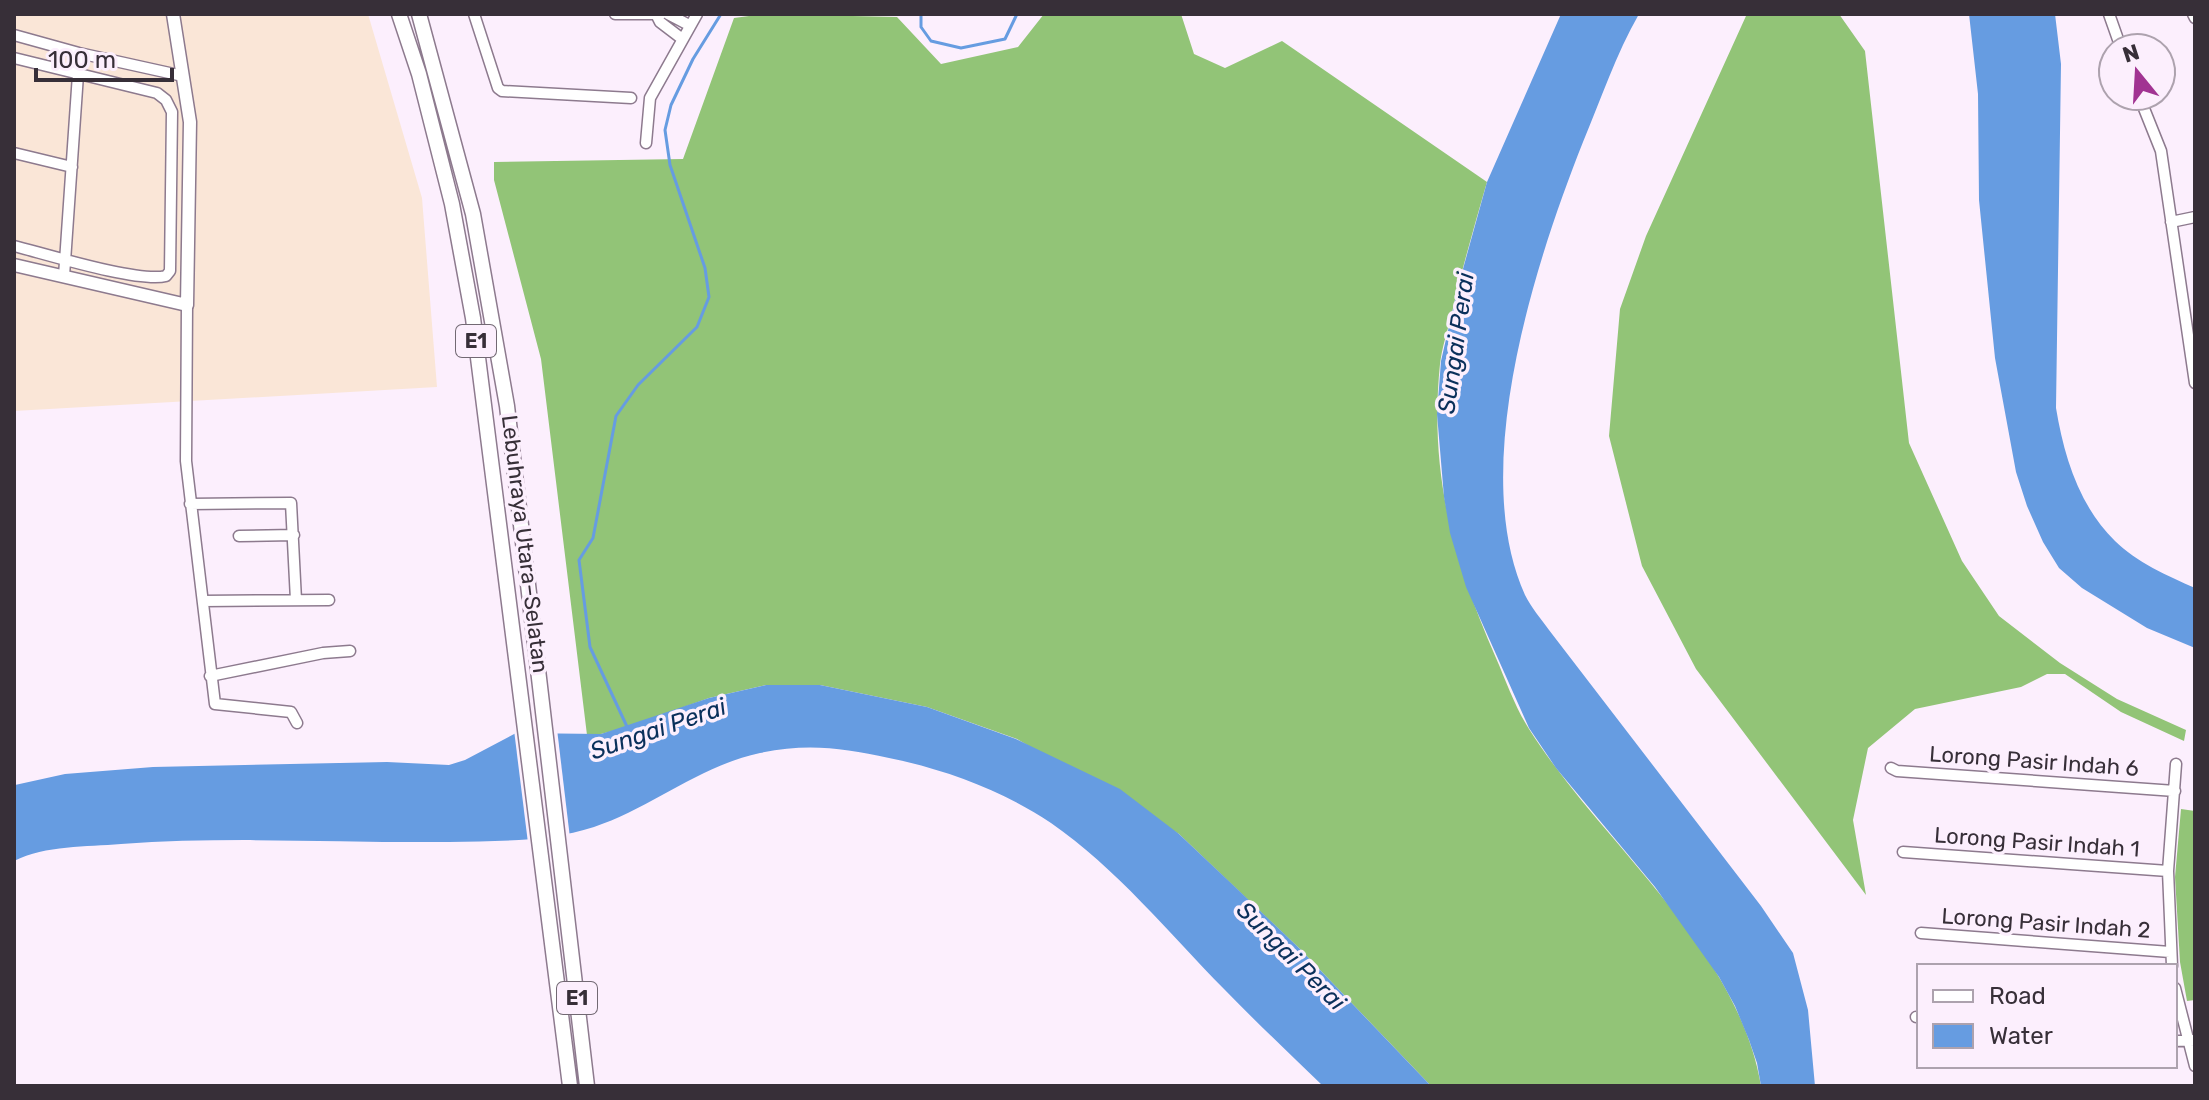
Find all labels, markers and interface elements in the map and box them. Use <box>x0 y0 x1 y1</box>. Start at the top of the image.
scale bar <box>36 32 172 82</box>
north arrow <box>2097 32 2177 112</box>
text: N <box>2119 38 2143 69</box>
text: 100 m <box>48 46 116 74</box>
water label: Sungai Perai <box>1432 270 1480 415</box>
road number: E1 <box>456 325 496 357</box>
street label: Lebuhraya Utara–Selatan <box>496 413 554 675</box>
water label: Sungai Perai <box>586 692 731 765</box>
street label: Lorong Pasir Indah 6 <box>1928 740 2140 782</box>
street label: Lorong Pasir Indah 1 <box>1933 821 2141 863</box>
water label: Sungai Perai <box>1231 896 1352 1017</box>
street label: Lorong Pasir Indah 2 <box>1941 902 2151 944</box>
legend <box>1917 964 2177 1068</box>
road number: E1 <box>557 982 597 1014</box>
text: Road <box>1989 982 2046 1010</box>
text: Water <box>1989 1022 2053 1050</box>

